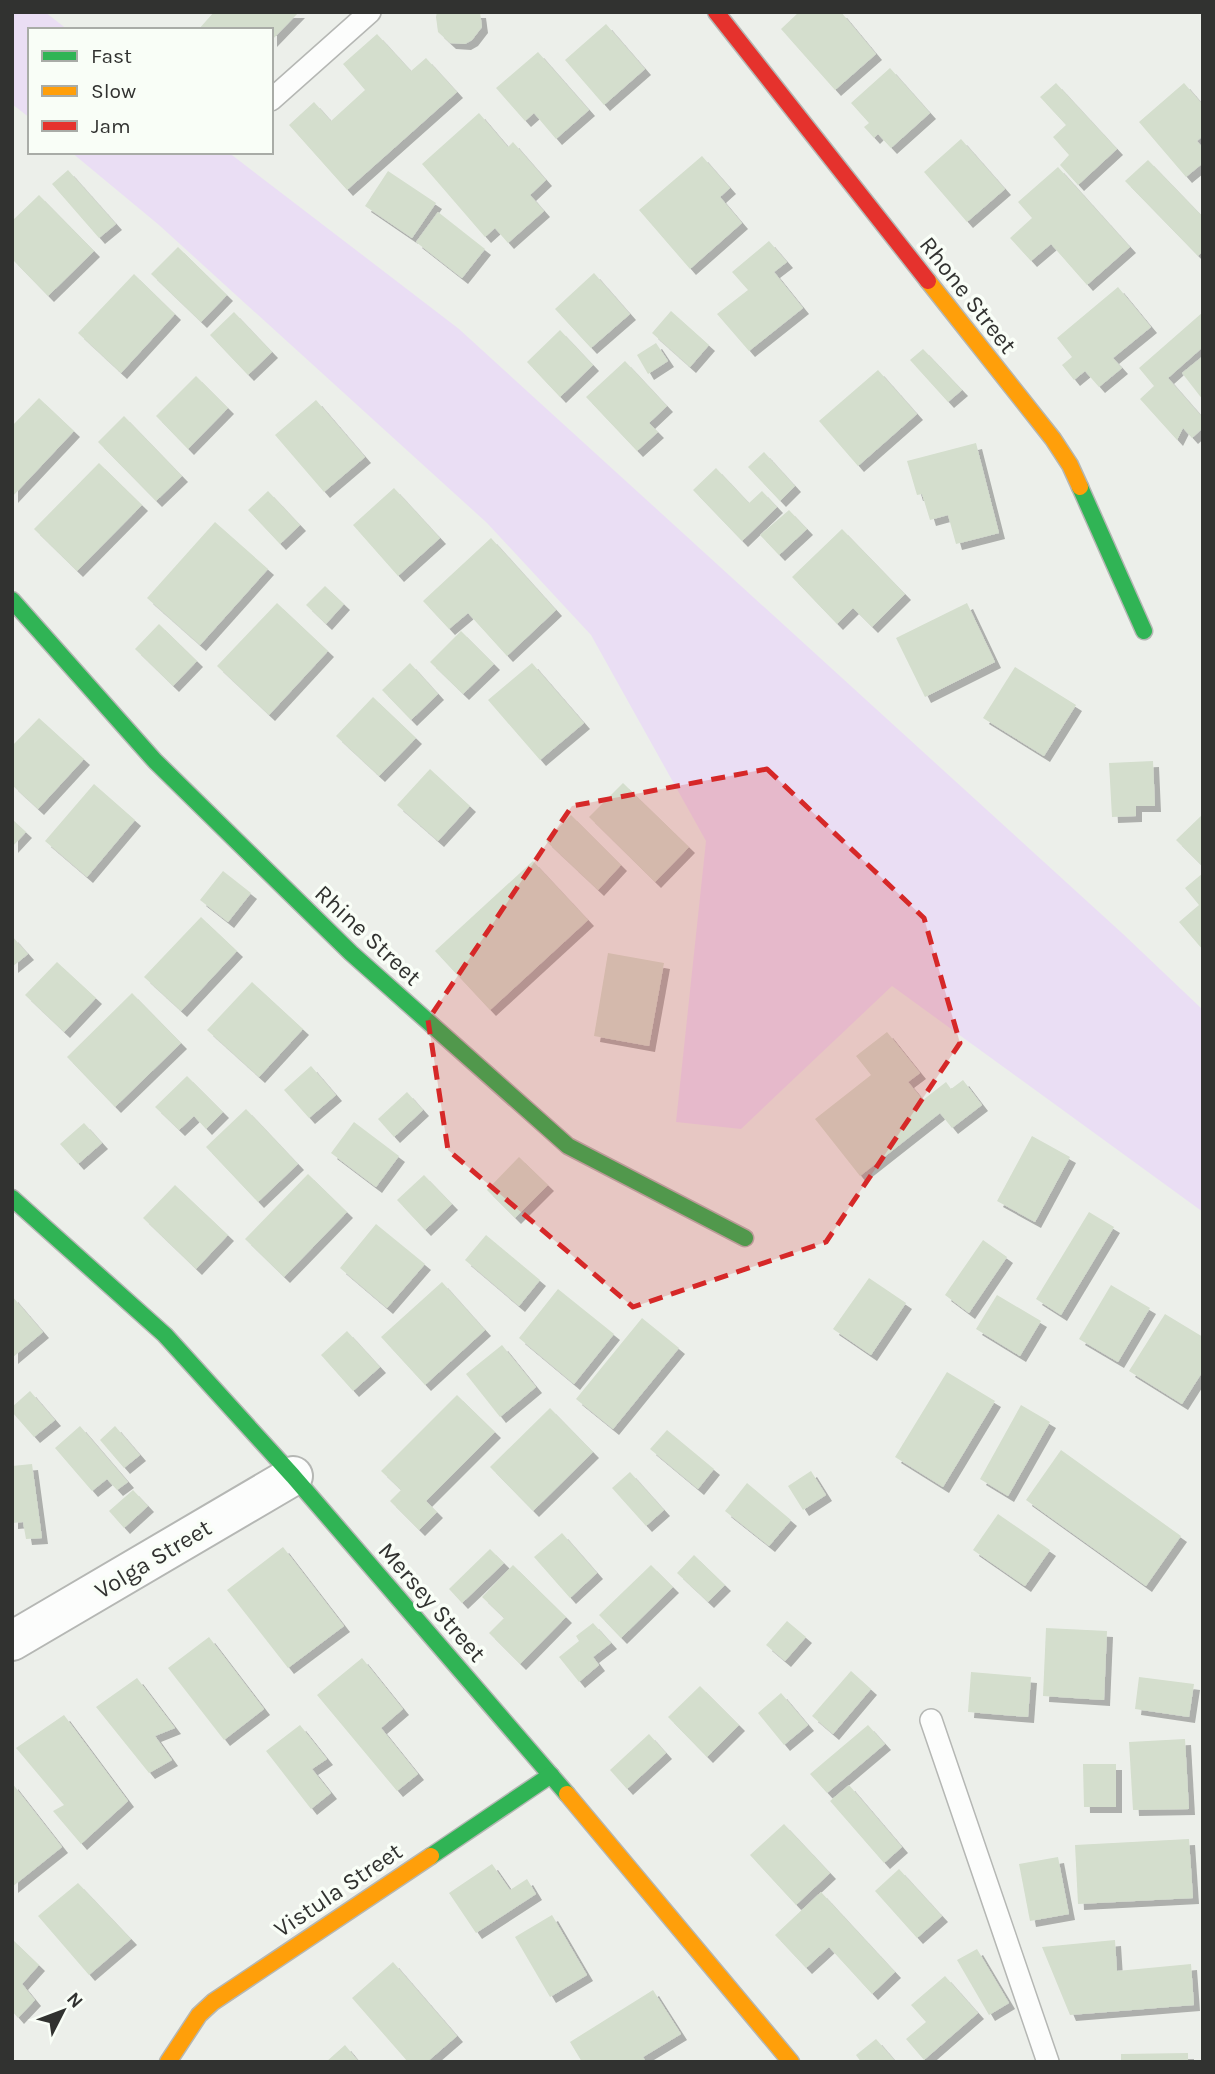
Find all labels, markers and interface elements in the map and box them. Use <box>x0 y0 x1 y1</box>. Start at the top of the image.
legend <box>28 28 273 154</box>
text: Fast <box>91 44 132 68</box>
text: Slow <box>91 79 136 103</box>
text: Jam <box>91 114 131 138</box>
street label: Rhone Street <box>914 231 1022 359</box>
street label: Rhine Street <box>309 879 427 991</box>
street label: Volga Street <box>90 1513 216 1605</box>
street label: Mersey Street <box>373 1537 491 1667</box>
street label: Vistula Street <box>269 1837 407 1943</box>
north arrow <box>28 1976 98 2046</box>
text: N <box>62 1988 88 2013</box>

